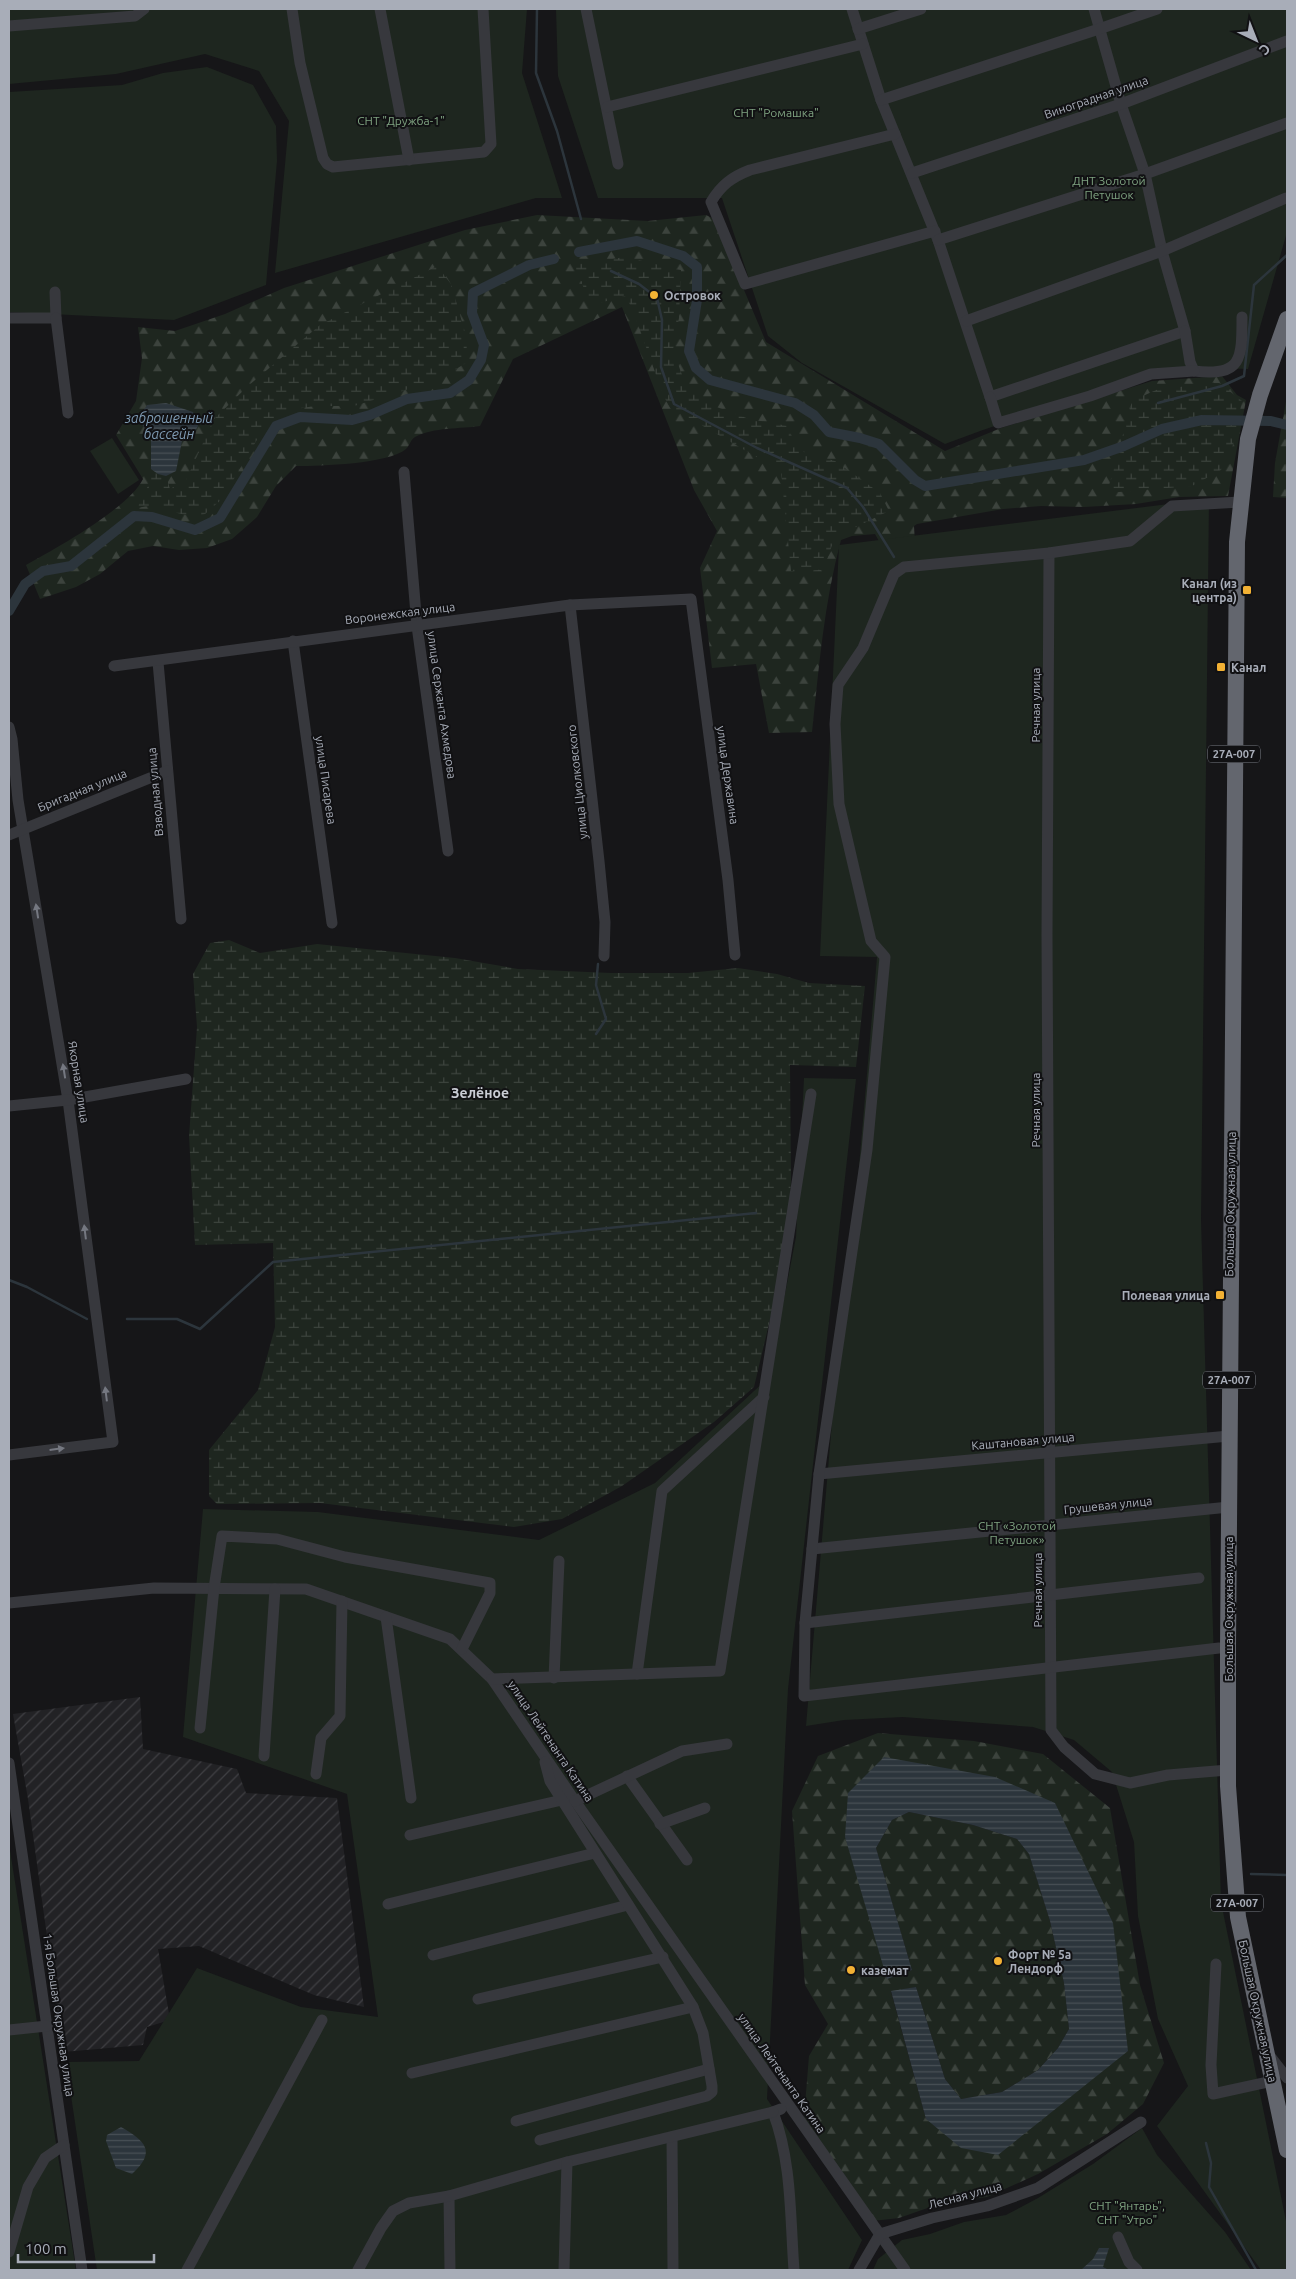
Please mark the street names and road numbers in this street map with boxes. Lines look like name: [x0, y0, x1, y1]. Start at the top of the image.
street label: Виноградная улица: [1042, 73, 1150, 121]
street label: Воронежская улица: [344, 600, 456, 626]
street label: улица Сержанта Ахмедова: [425, 630, 459, 780]
street label: Речная улица: [1029, 667, 1042, 743]
street label: улица Циолковского: [565, 724, 589, 840]
street label: улица Державина: [715, 725, 741, 825]
street label: улица Писарева: [313, 735, 339, 825]
road number: 27А-007: [1208, 746, 1260, 762]
street label: Взводная улица: [145, 747, 165, 837]
street label: Бригадная улица: [36, 766, 128, 814]
street label: Якорная улица: [66, 1040, 92, 1124]
street label: Речная улица: [1029, 1072, 1042, 1148]
street label: Большая Окружная улица: [1222, 1131, 1238, 1277]
road number: 27А-007: [1203, 1372, 1255, 1388]
street label: Каштановая улица: [971, 1430, 1075, 1452]
street label: Грушевая улица: [1063, 1494, 1153, 1516]
street label: Большая Окружная улица: [1222, 1536, 1235, 1682]
street label: Речная улица: [1031, 1552, 1044, 1628]
street label: улица Лейтенанта Катина: [506, 1678, 596, 1804]
road number: 27А-007: [1211, 1895, 1263, 1912]
street label: 1-я Большая Окружная улица: [41, 1933, 77, 2097]
street label: Большая Окружная улица: [1237, 1939, 1279, 2083]
street label: улица Лейтенанта Катина: [736, 2011, 828, 2135]
street label: Лесная улица: [927, 2179, 1003, 2211]

